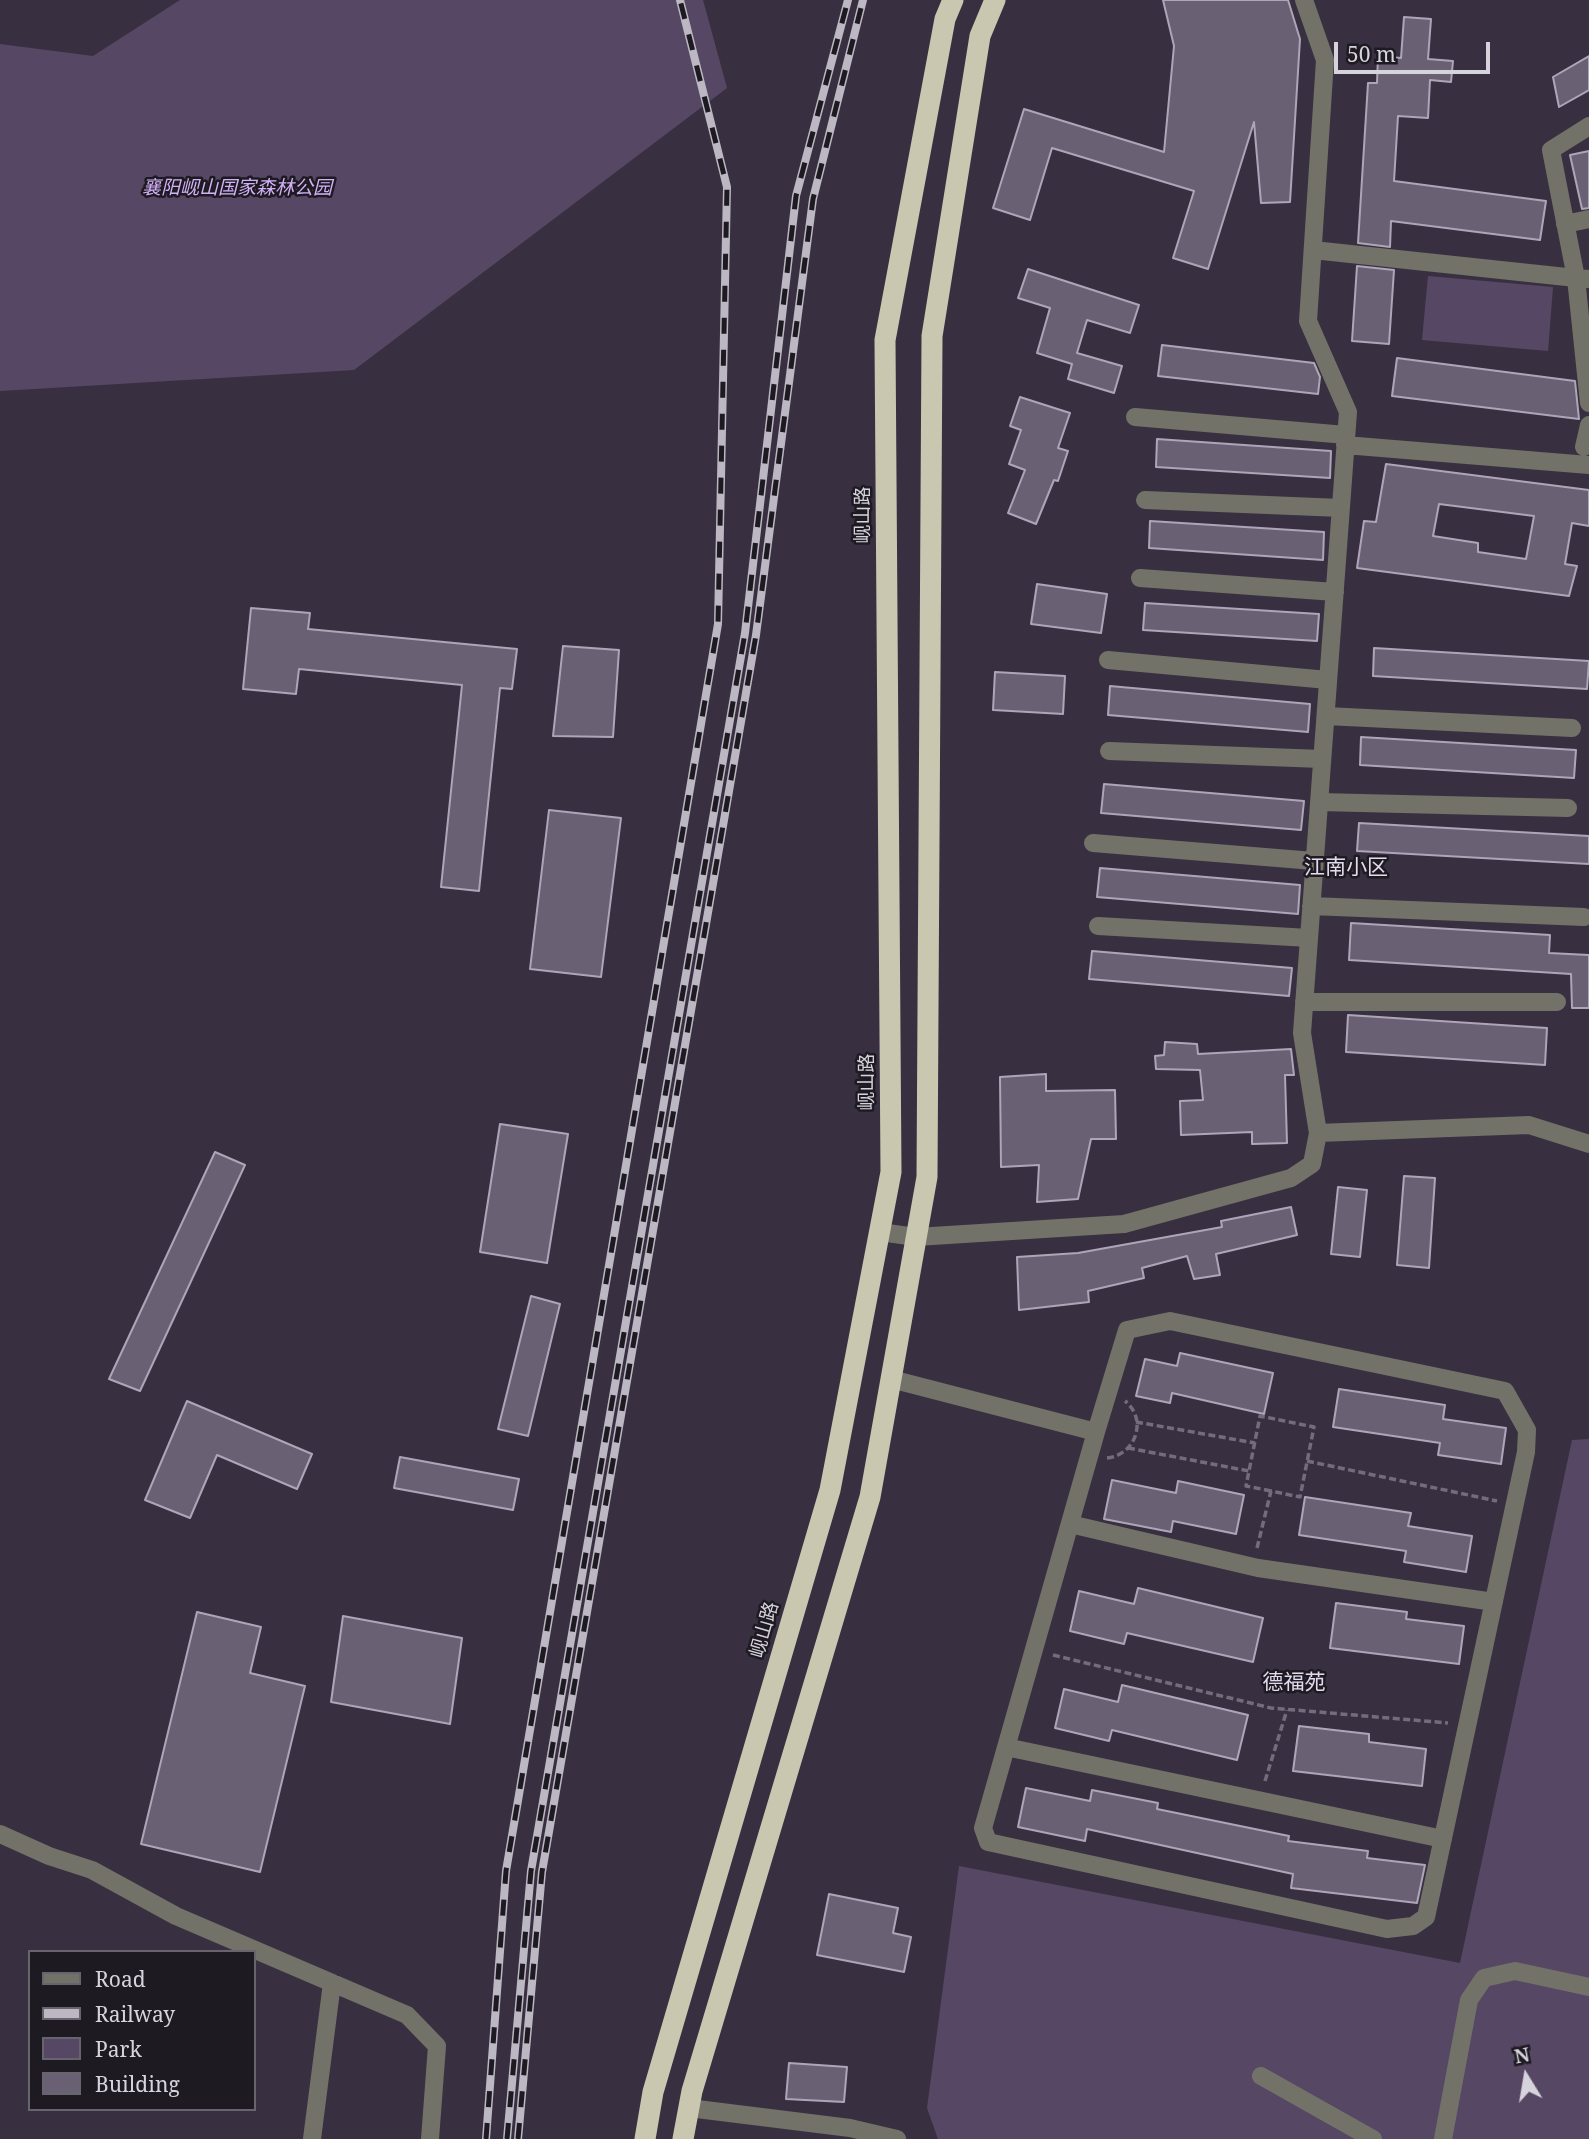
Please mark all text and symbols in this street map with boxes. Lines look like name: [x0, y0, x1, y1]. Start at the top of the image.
scale bar: [1337, 28, 1493, 72]
text: 50 m: [1347, 40, 1396, 68]
park label: 襄阳岘山国家森林公园: [142, 178, 332, 200]
street label: 岘山路: [853, 487, 875, 543]
district label: 江南小区: [1304, 855, 1388, 881]
street label: 岘山路: [857, 1054, 879, 1110]
street label: 岘山路: [746, 1599, 784, 1661]
district label: 德福苑: [1263, 1670, 1325, 1696]
legend: [28, 1950, 256, 2111]
text: Road: [95, 1965, 146, 1993]
text: Railway: [95, 2000, 175, 2028]
text: Park: [95, 2035, 142, 2063]
north arrow: [1491, 2041, 1561, 2111]
text: N: [1512, 2041, 1532, 2070]
text: Building: [95, 2070, 180, 2098]

